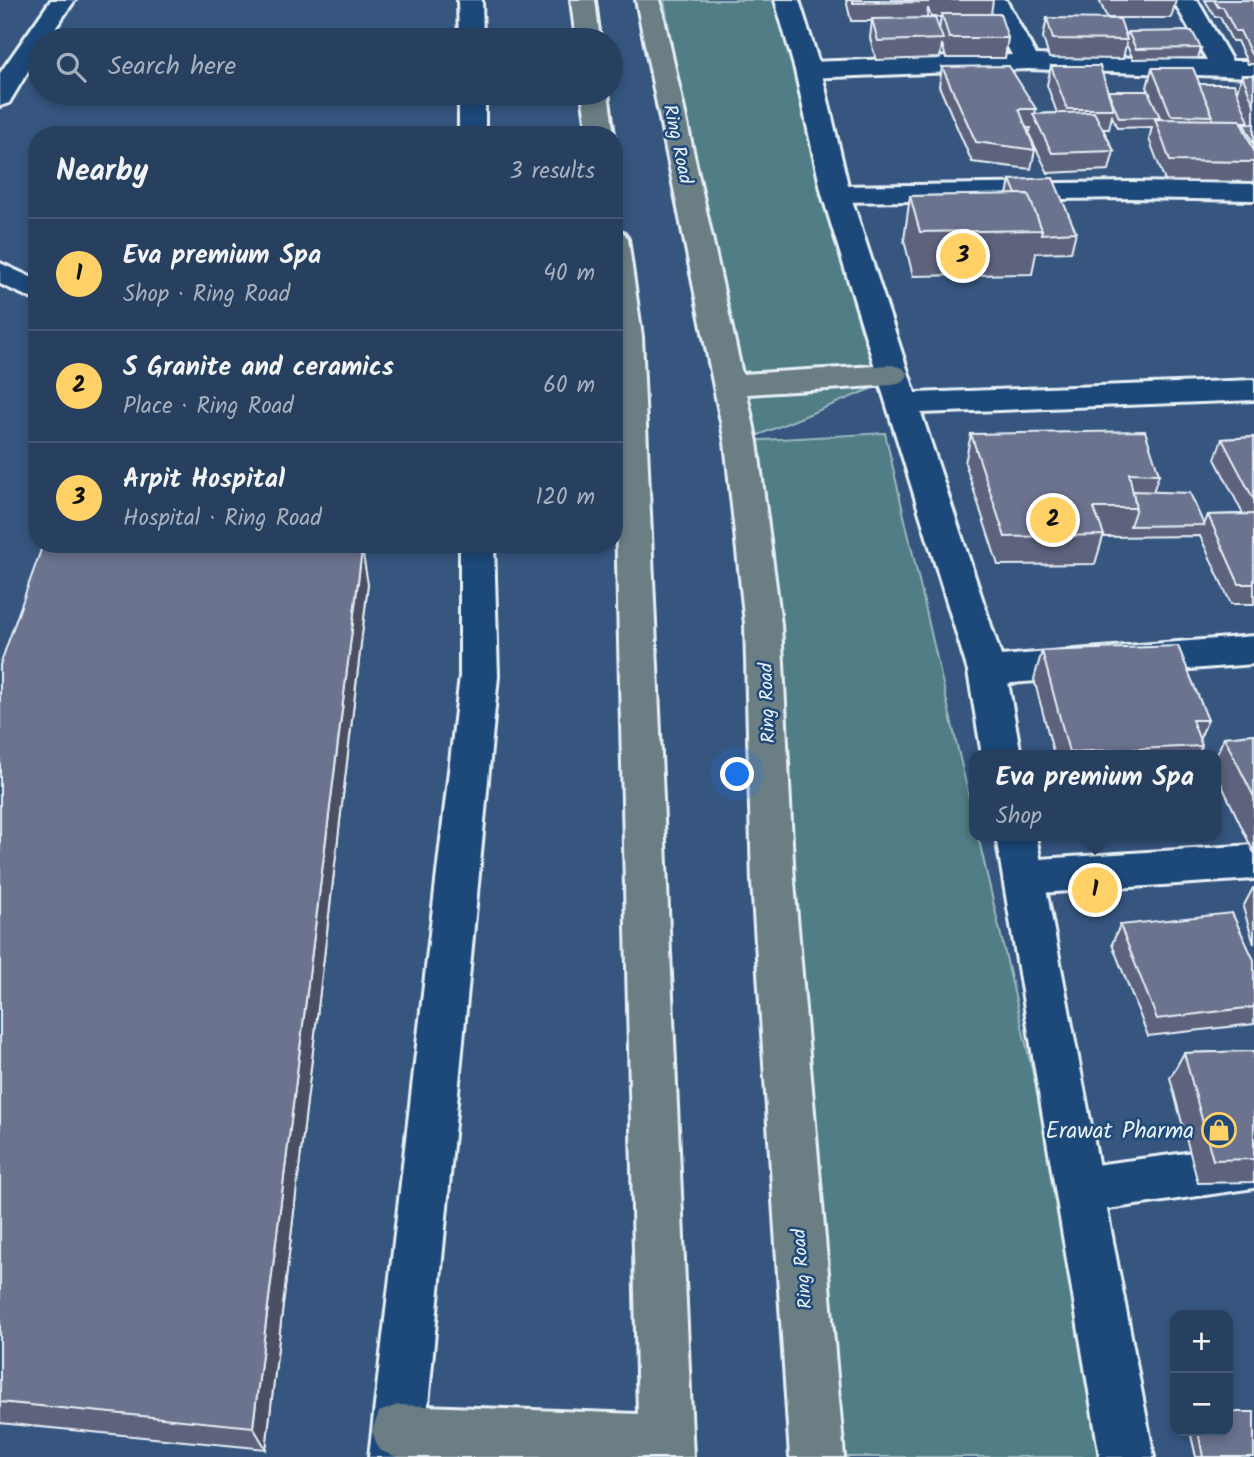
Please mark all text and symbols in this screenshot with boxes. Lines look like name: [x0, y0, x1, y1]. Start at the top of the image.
search box: [28, 28, 623, 105]
text: Search here: [108, 46, 236, 88]
icon: search: [52, 48, 90, 86]
street label: Ring Road: [654, 102, 700, 187]
text: Nearby: [56, 148, 148, 196]
text: 3 results: [509, 154, 595, 190]
pin: 3: [940, 230, 986, 282]
text: Eva premium Spa: [123, 235, 321, 277]
text: 1: [76, 256, 82, 292]
text: 40 m: [543, 256, 595, 292]
text: Shop · Ring Road: [123, 277, 290, 313]
text: S Granite and ceramics: [123, 347, 394, 389]
text: 2: [72, 368, 86, 404]
text: 60 m: [543, 368, 595, 404]
text: Place · Ring Road: [123, 389, 294, 425]
text: Arpit Hospital: [123, 459, 285, 501]
text: 3: [73, 480, 85, 516]
text: 120 m: [535, 480, 595, 516]
pin: 2: [1030, 494, 1076, 546]
text: Hospital · Ring Road: [123, 501, 322, 537]
street label: Ring Road: [752, 662, 784, 744]
popup: [969, 750, 1221, 841]
your location: [720, 757, 754, 791]
text: Eva premium Spa: [996, 757, 1194, 799]
text: Shop: [996, 799, 1042, 835]
pin: 1: [1072, 864, 1118, 916]
shop icon: Erawat Pharma: [1200, 1111, 1238, 1149]
place label: Erawat Pharma: [1045, 1114, 1194, 1150]
street label: Ring Road: [784, 1227, 821, 1310]
map controls: [1170, 1310, 1233, 1436]
button: +: [1170, 1310, 1233, 1373]
button: −: [1170, 1373, 1233, 1436]

